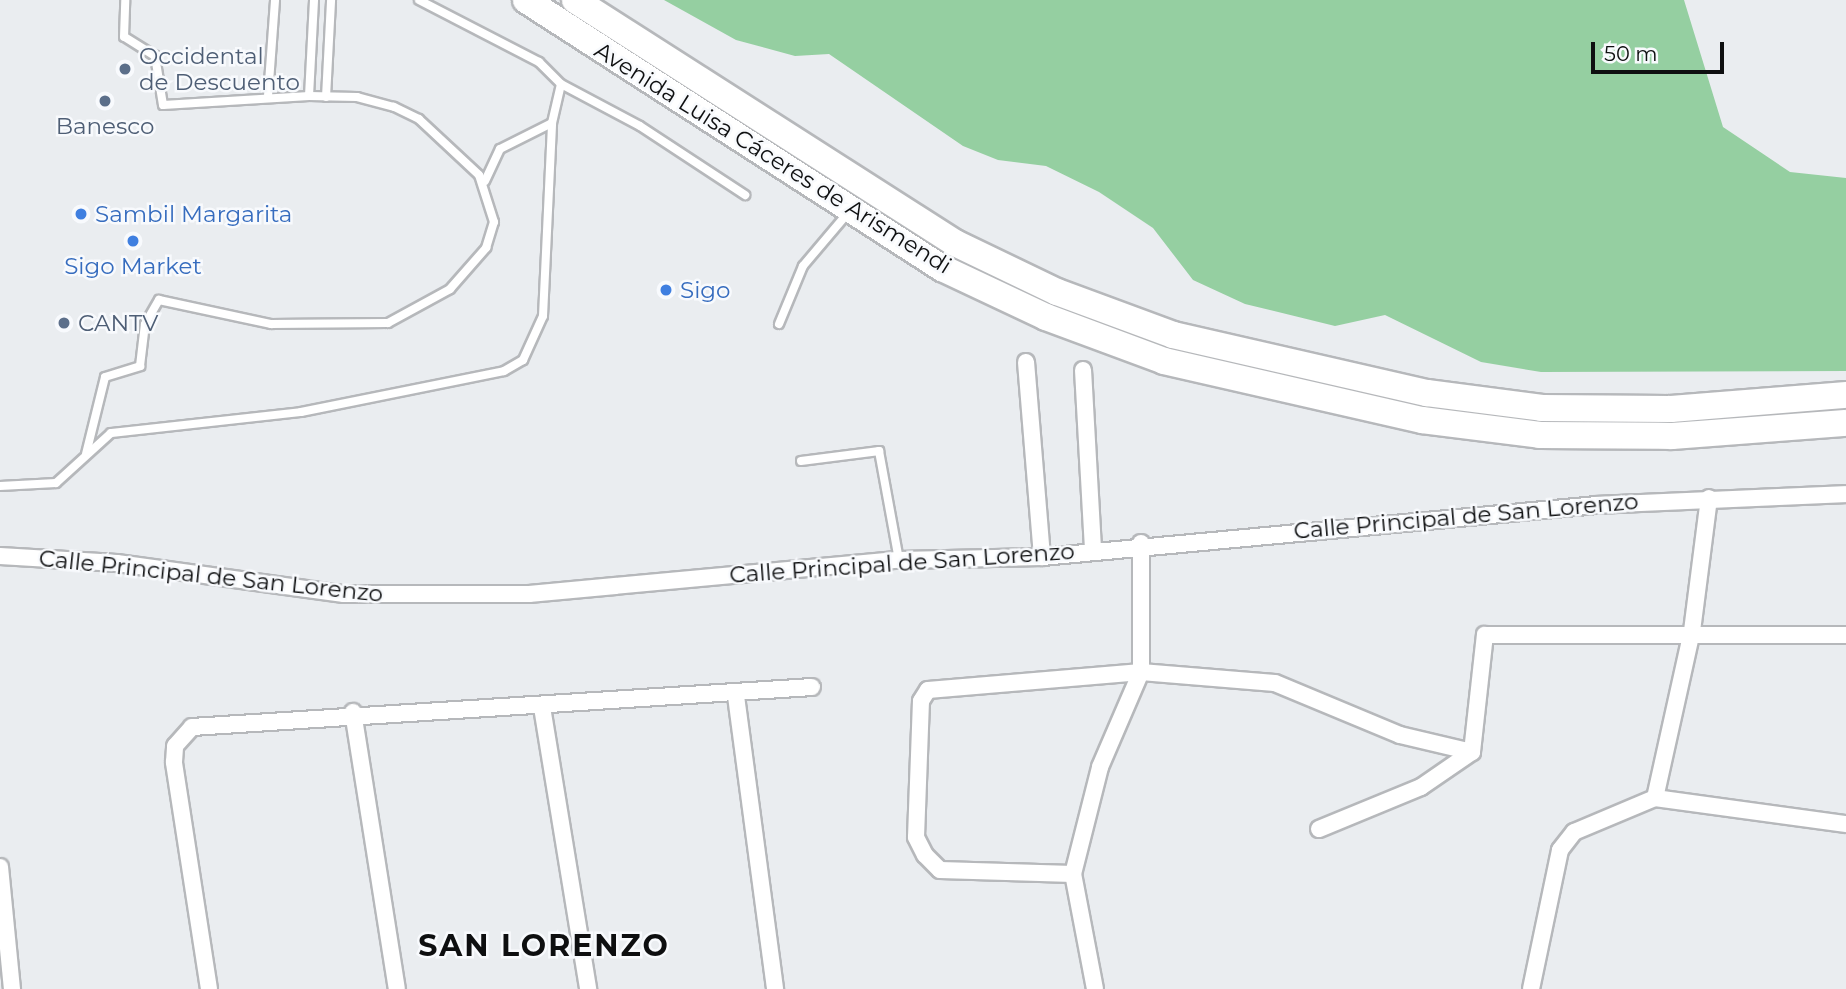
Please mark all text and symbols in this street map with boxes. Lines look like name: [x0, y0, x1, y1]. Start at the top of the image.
scale bar: [1594, 28, 1727, 72]
street label: Avenida Luisa Cáceres de Arismendi: [590, 36, 956, 280]
text: 50 m: [1604, 41, 1658, 66]
place label: Occidental de Descuento: [139, 42, 300, 96]
marker: Occidental de Descuento: [117, 61, 133, 77]
marker: Banesco: [97, 93, 113, 109]
place label: Banesco: [56, 112, 154, 140]
place label: Sambil Margarita: [95, 200, 292, 228]
marker: Sambil Margarita: [73, 206, 89, 222]
marker: Sigo Market: [125, 233, 141, 249]
place label: Sigo Market: [64, 252, 202, 280]
place label: Sigo: [680, 276, 731, 304]
marker: Sigo: [658, 282, 674, 298]
place label: CANTV: [78, 309, 158, 337]
marker: CANTV: [56, 315, 72, 331]
street label: Calle Principal de San Lorenzo: [1292, 487, 1640, 545]
street label: Calle Principal de San Lorenzo: [728, 537, 1076, 589]
street label: Calle Principal de San Lorenzo: [38, 544, 384, 608]
district label: SAN LORENZO: [420, 928, 668, 964]

